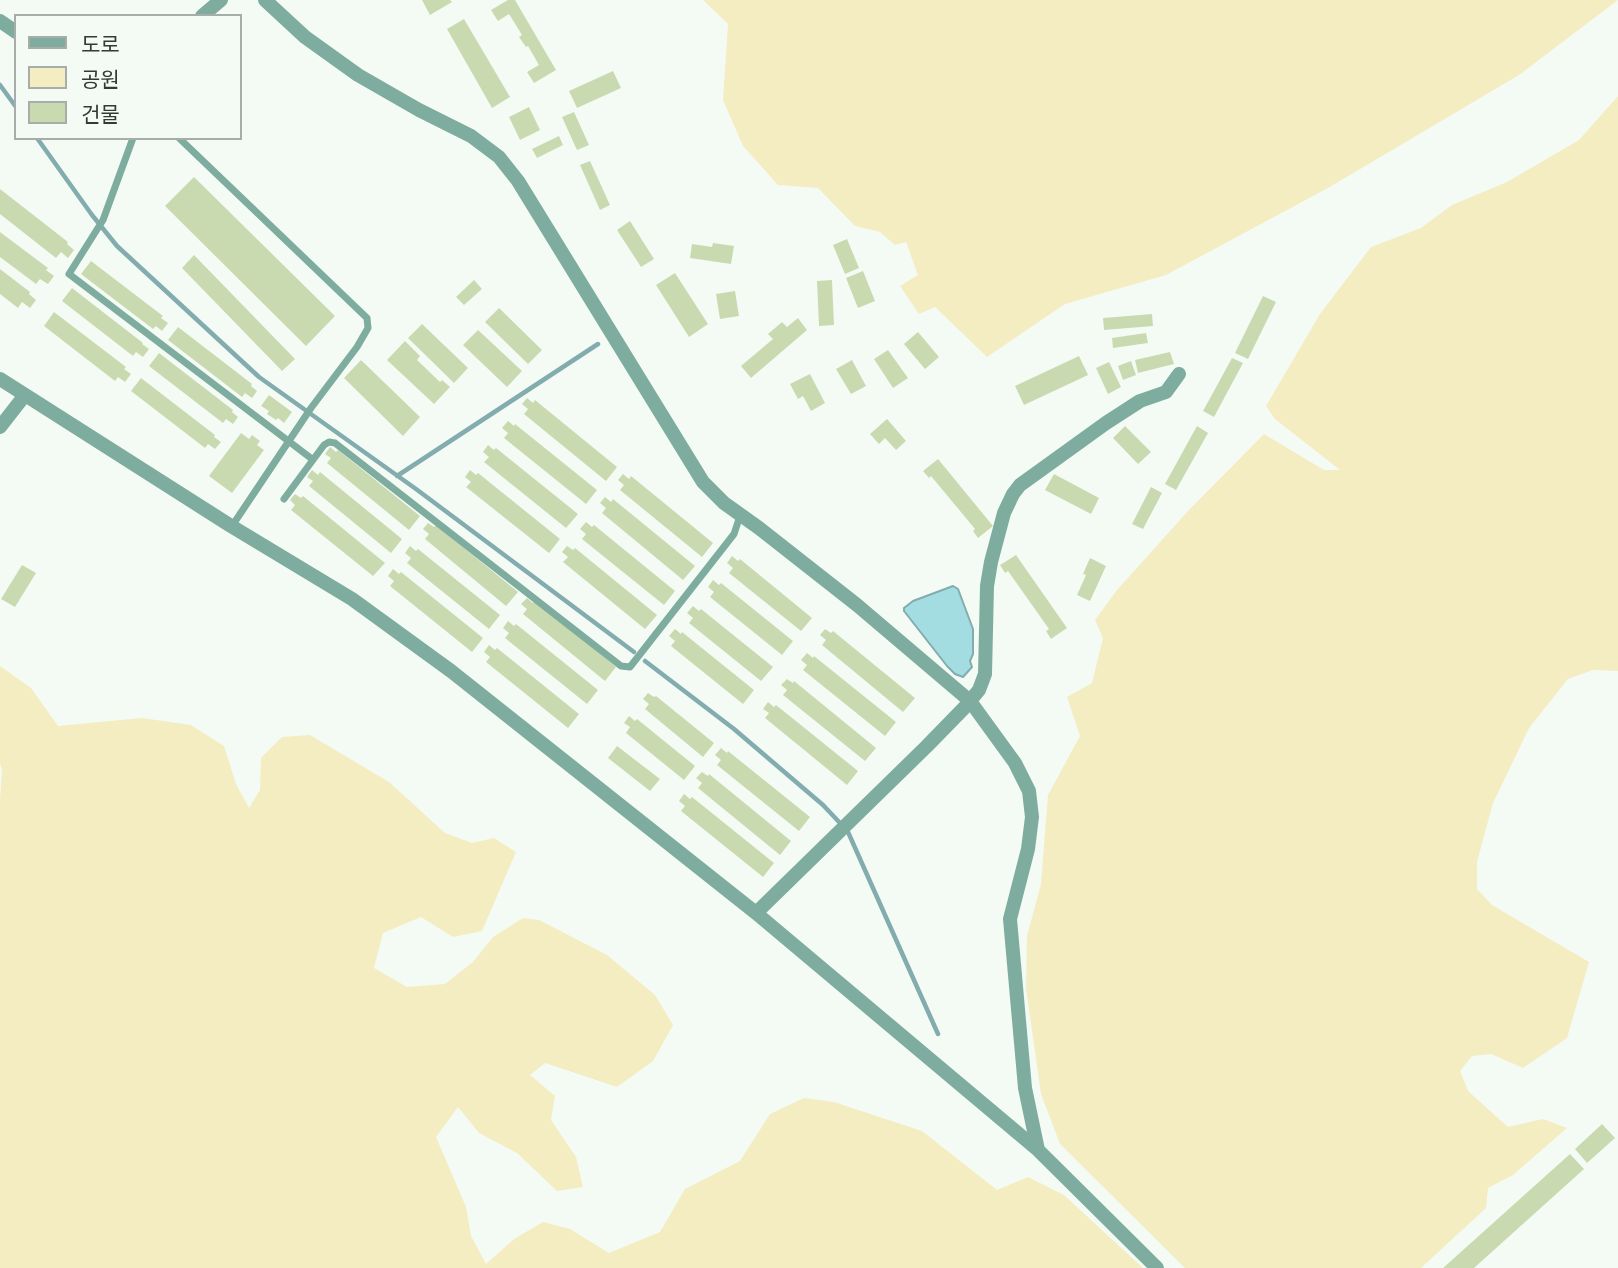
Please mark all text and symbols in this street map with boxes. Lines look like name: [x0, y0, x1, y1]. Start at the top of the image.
legend: [14, 14, 242, 140]
text: 도로: [81, 33, 120, 56]
text: 공원: [81, 68, 120, 91]
text: 건물: [81, 103, 120, 126]

